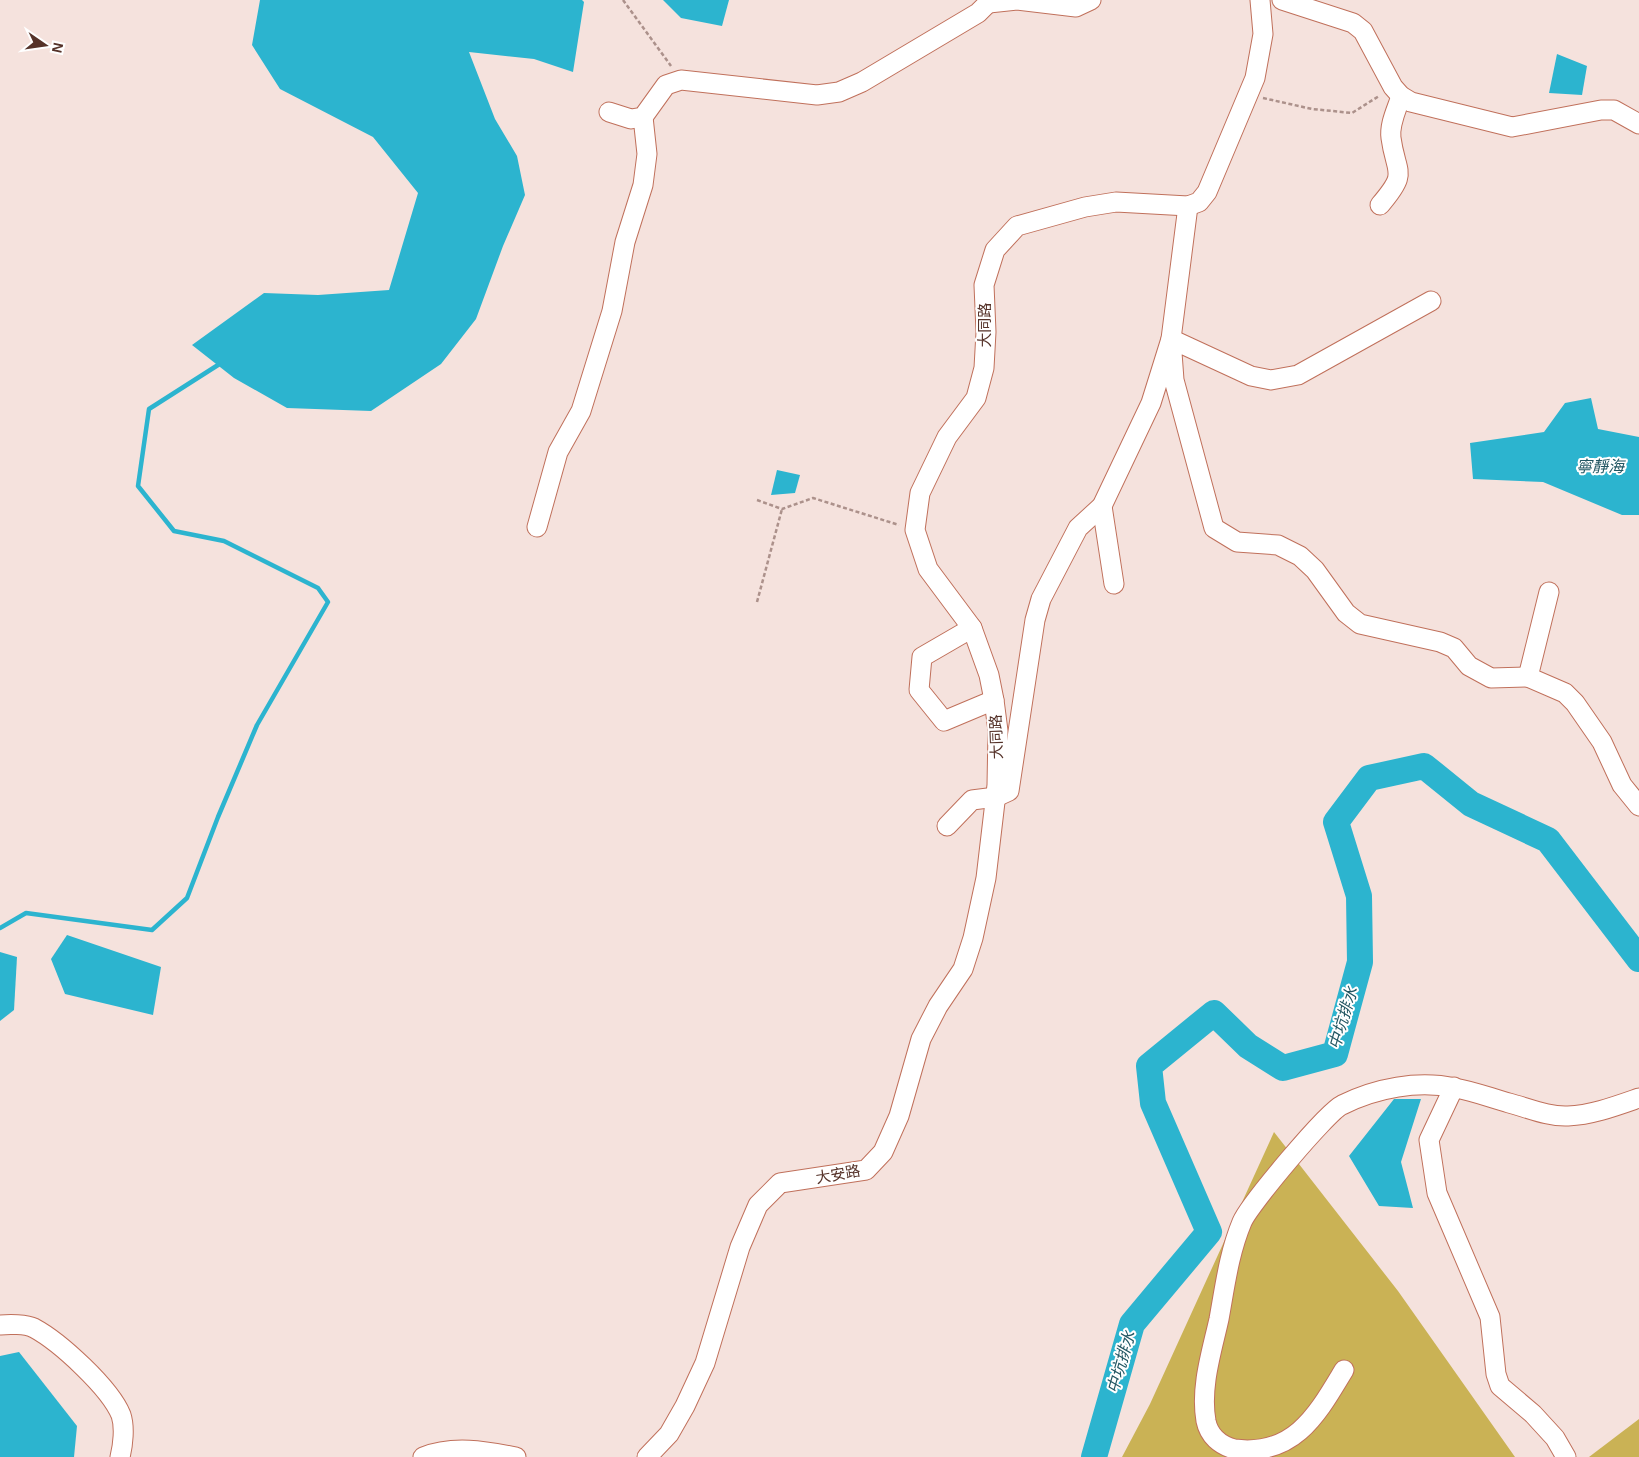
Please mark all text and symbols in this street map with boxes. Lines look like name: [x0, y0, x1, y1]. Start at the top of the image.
north arrow: [20, 20, 70, 70]
text: N: [49, 41, 67, 55]
street label: 大同路: [976, 302, 993, 348]
water label: 寧靜海: [1576, 458, 1626, 475]
street label: 大同路: [987, 714, 1005, 760]
water label: 中坑排水: [1326, 984, 1361, 1051]
street label: 大安路: [814, 1162, 862, 1186]
water label: 中坑排水: [1104, 1328, 1138, 1395]

